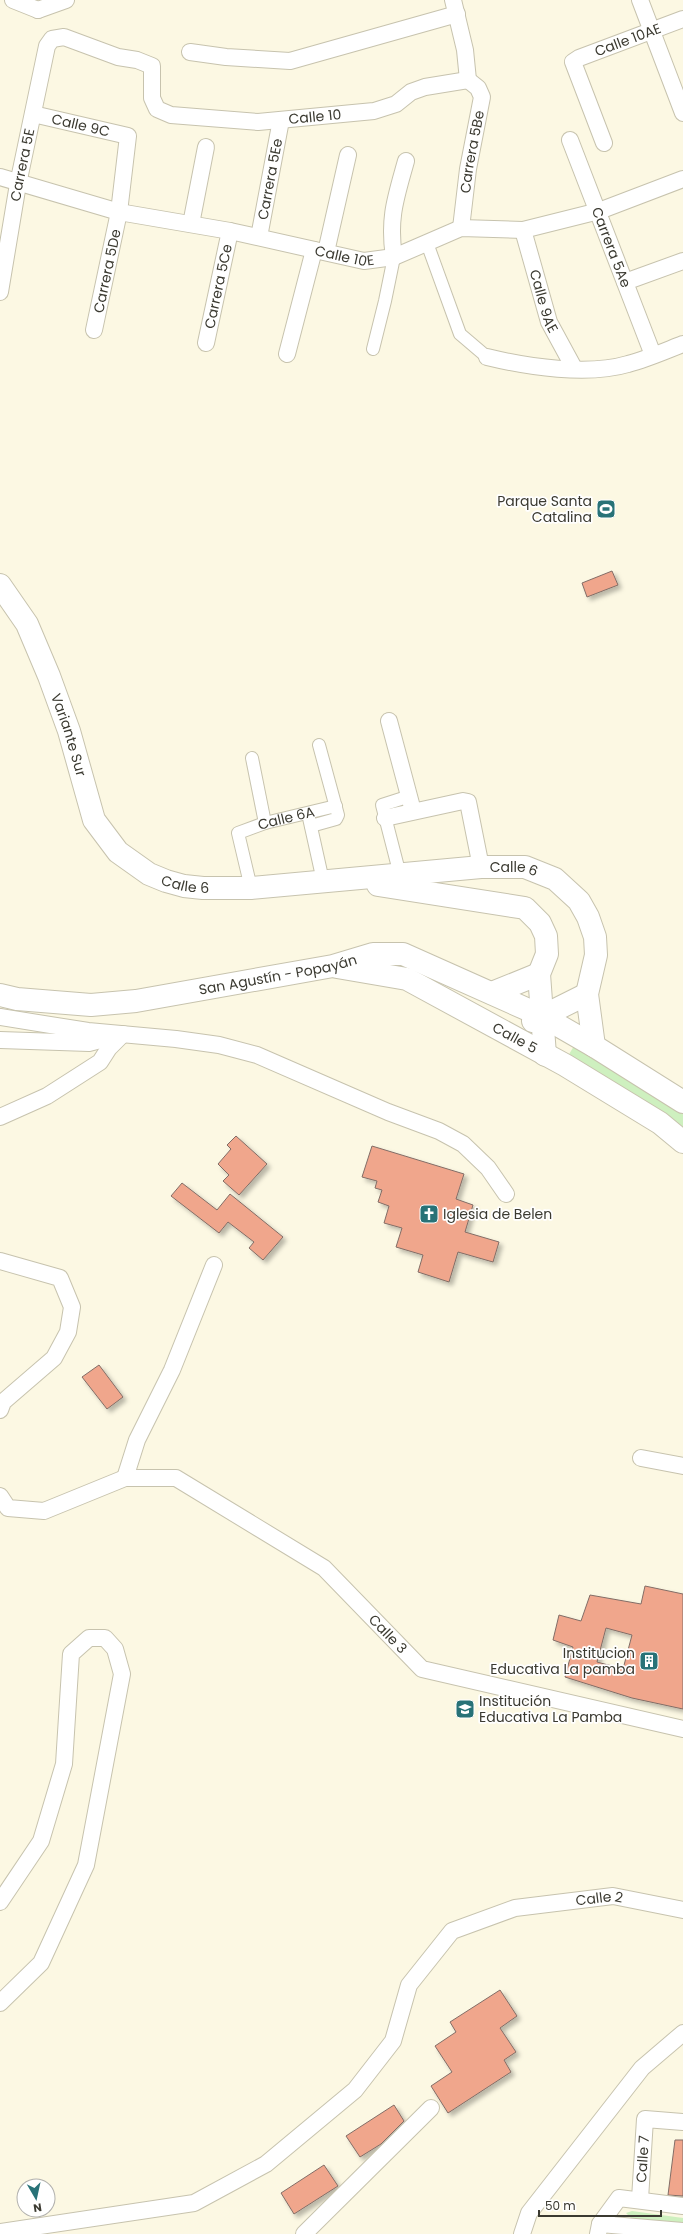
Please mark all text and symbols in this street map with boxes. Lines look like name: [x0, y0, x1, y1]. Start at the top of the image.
street label: Calle 10AE: [592, 18, 664, 61]
street label: Calle 10: [288, 104, 342, 129]
street label: Carrera 5Be: [455, 108, 489, 194]
street label: Calle 9C: [50, 109, 112, 141]
street label: Carrera 5E: [5, 127, 39, 203]
street label: Carrera 5Ee: [252, 136, 287, 221]
street label: Carrera 5Ae: [587, 204, 636, 291]
street label: Carrera 5De: [88, 227, 126, 315]
street label: Calle 10E: [313, 240, 375, 271]
street label: Carrera 5Ce: [199, 242, 237, 331]
street label: Calle 9AE: [525, 267, 563, 336]
place label: Parque Santa Catalina: [497, 491, 592, 527]
sports icon: Parque Santa Catalina: [595, 498, 617, 520]
street label: Variante Sur: [46, 691, 91, 779]
street label: Calle 6A: [255, 801, 317, 835]
street label: Calle 6: [490, 857, 541, 881]
street label: Calle 6: [159, 870, 209, 898]
street label: San Agustín - Popayán: [197, 949, 359, 1000]
street label: Calle 5: [489, 1017, 541, 1058]
church icon: Iglesia de Belen: [418, 1203, 440, 1225]
place label: Iglesia de Belen: [443, 1204, 552, 1224]
street label: Calle 3: [364, 1610, 412, 1658]
place label: Institucion Educativa La pamba: [490, 1643, 635, 1679]
building icon: Institucion Educativa La pamba: [638, 1650, 660, 1672]
place label: Institución Educativa La Pamba: [479, 1691, 622, 1727]
school or university icon: Institución Educativa La Pamba: [454, 1698, 476, 1720]
street label: Calle 2: [574, 1886, 625, 1911]
street label: Calle 7: [631, 2135, 654, 2183]
north arrow: [16, 2178, 56, 2218]
scale bar: [539, 2192, 661, 2218]
text: 50 m: [545, 2197, 576, 2214]
text: N: [32, 2199, 43, 2216]

